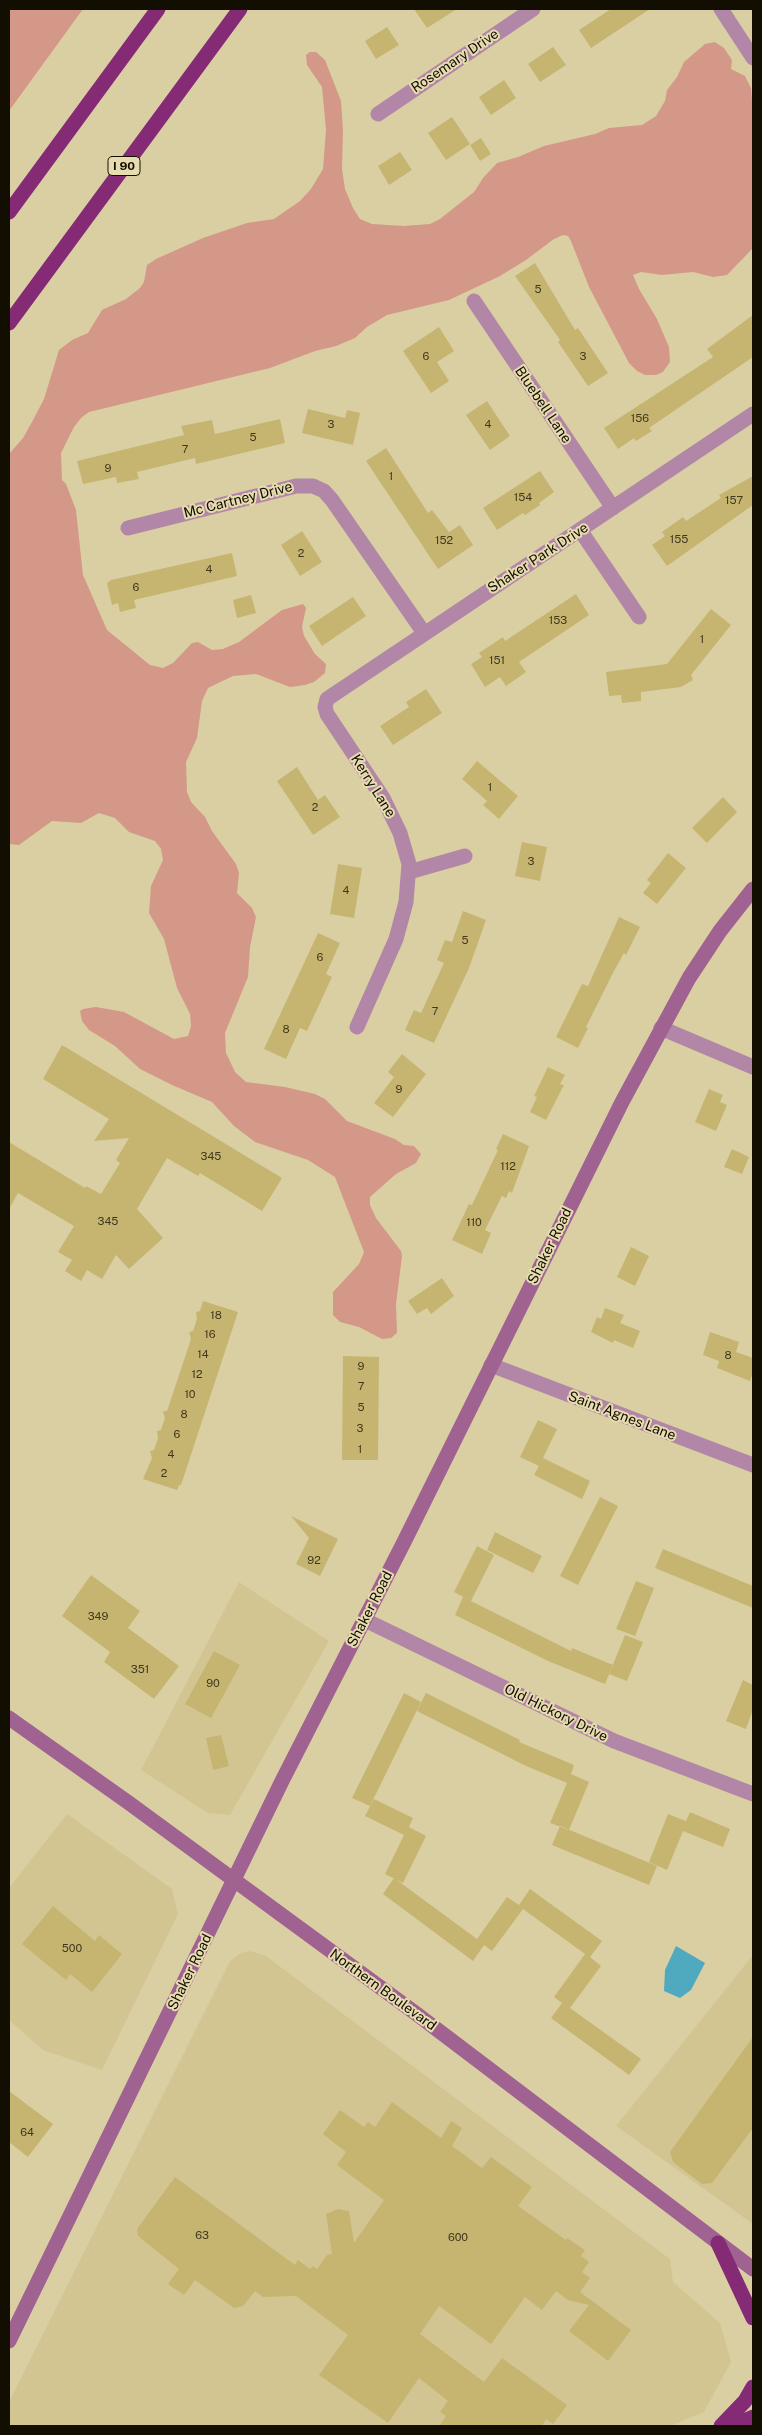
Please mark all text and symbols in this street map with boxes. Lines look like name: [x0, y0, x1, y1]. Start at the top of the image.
street label: Rosemary Drive: [408, 26, 502, 96]
road number: I 90: [108, 157, 140, 176]
house number: 5: [534, 283, 542, 297]
house number: 6: [423, 350, 429, 364]
house number: 3: [580, 350, 586, 364]
street label: Bluebell Lane: [511, 363, 575, 447]
house number: 156: [631, 412, 649, 426]
house number: 3: [328, 418, 334, 432]
house number: 4: [485, 418, 491, 432]
house number: 5: [249, 431, 257, 445]
house number: 7: [182, 443, 188, 457]
house number: 9: [105, 462, 111, 476]
house number: 1: [389, 470, 393, 484]
street label: Mc Cartney Drive: [182, 478, 294, 522]
house number: 154: [514, 491, 532, 505]
house number: 157: [725, 494, 743, 508]
street label: Shaker Park Drive: [485, 519, 591, 597]
house number: 155: [670, 533, 688, 547]
house number: 152: [435, 534, 453, 548]
house number: 2: [298, 547, 304, 561]
house number: 4: [206, 563, 212, 577]
house number: 6: [133, 581, 139, 595]
house number: 153: [549, 614, 567, 628]
house number: 1: [700, 633, 704, 647]
house number: 151: [489, 654, 505, 668]
street label: Kerry Lane: [347, 752, 399, 820]
house number: 1: [488, 781, 492, 795]
house number: 2: [312, 801, 318, 815]
house number: 3: [528, 855, 534, 869]
house number: 4: [343, 884, 349, 898]
house number: 5: [461, 934, 469, 948]
house number: 6: [317, 951, 323, 965]
house number: 7: [432, 1005, 438, 1019]
house number: 8: [282, 1023, 290, 1037]
house number: 9: [396, 1083, 402, 1097]
house number: 345: [201, 1150, 221, 1164]
house number: 112: [500, 1160, 516, 1174]
street label: Shaker Road: [524, 1205, 576, 1287]
house number: 345: [98, 1215, 118, 1229]
house number: 110: [466, 1216, 482, 1230]
house number: 18: [210, 1309, 222, 1323]
house number: 16: [204, 1328, 216, 1342]
house number: 14: [197, 1348, 209, 1362]
house number: 8: [724, 1349, 732, 1363]
house number: 9: [358, 1360, 364, 1374]
house number: 12: [191, 1368, 203, 1382]
house number: 7: [358, 1380, 364, 1394]
house number: 10: [184, 1388, 196, 1402]
street label: Saint Agnes Lane: [566, 1388, 678, 1444]
house number: 5: [357, 1401, 365, 1415]
house number: 8: [180, 1408, 188, 1422]
house number: 3: [357, 1422, 363, 1436]
house number: 6: [174, 1428, 180, 1442]
house number: 1: [358, 1443, 362, 1457]
house number: 4: [168, 1448, 174, 1462]
house number: 2: [161, 1467, 167, 1481]
house number: 92: [307, 1554, 321, 1568]
street label: Shaker Road: [344, 1568, 396, 1650]
house number: 349: [88, 1610, 108, 1624]
house number: 351: [131, 1663, 149, 1677]
house number: 90: [206, 1677, 220, 1691]
street label: Old Hickory Drive: [502, 1681, 610, 1745]
street label: Shaker Road: [164, 1931, 216, 2013]
house number: 500: [62, 1942, 82, 1956]
street label: Northern Boulevard: [326, 1946, 440, 2034]
house number: 64: [20, 2126, 34, 2140]
house number: 63: [195, 2229, 209, 2243]
house number: 600: [448, 2231, 468, 2245]

